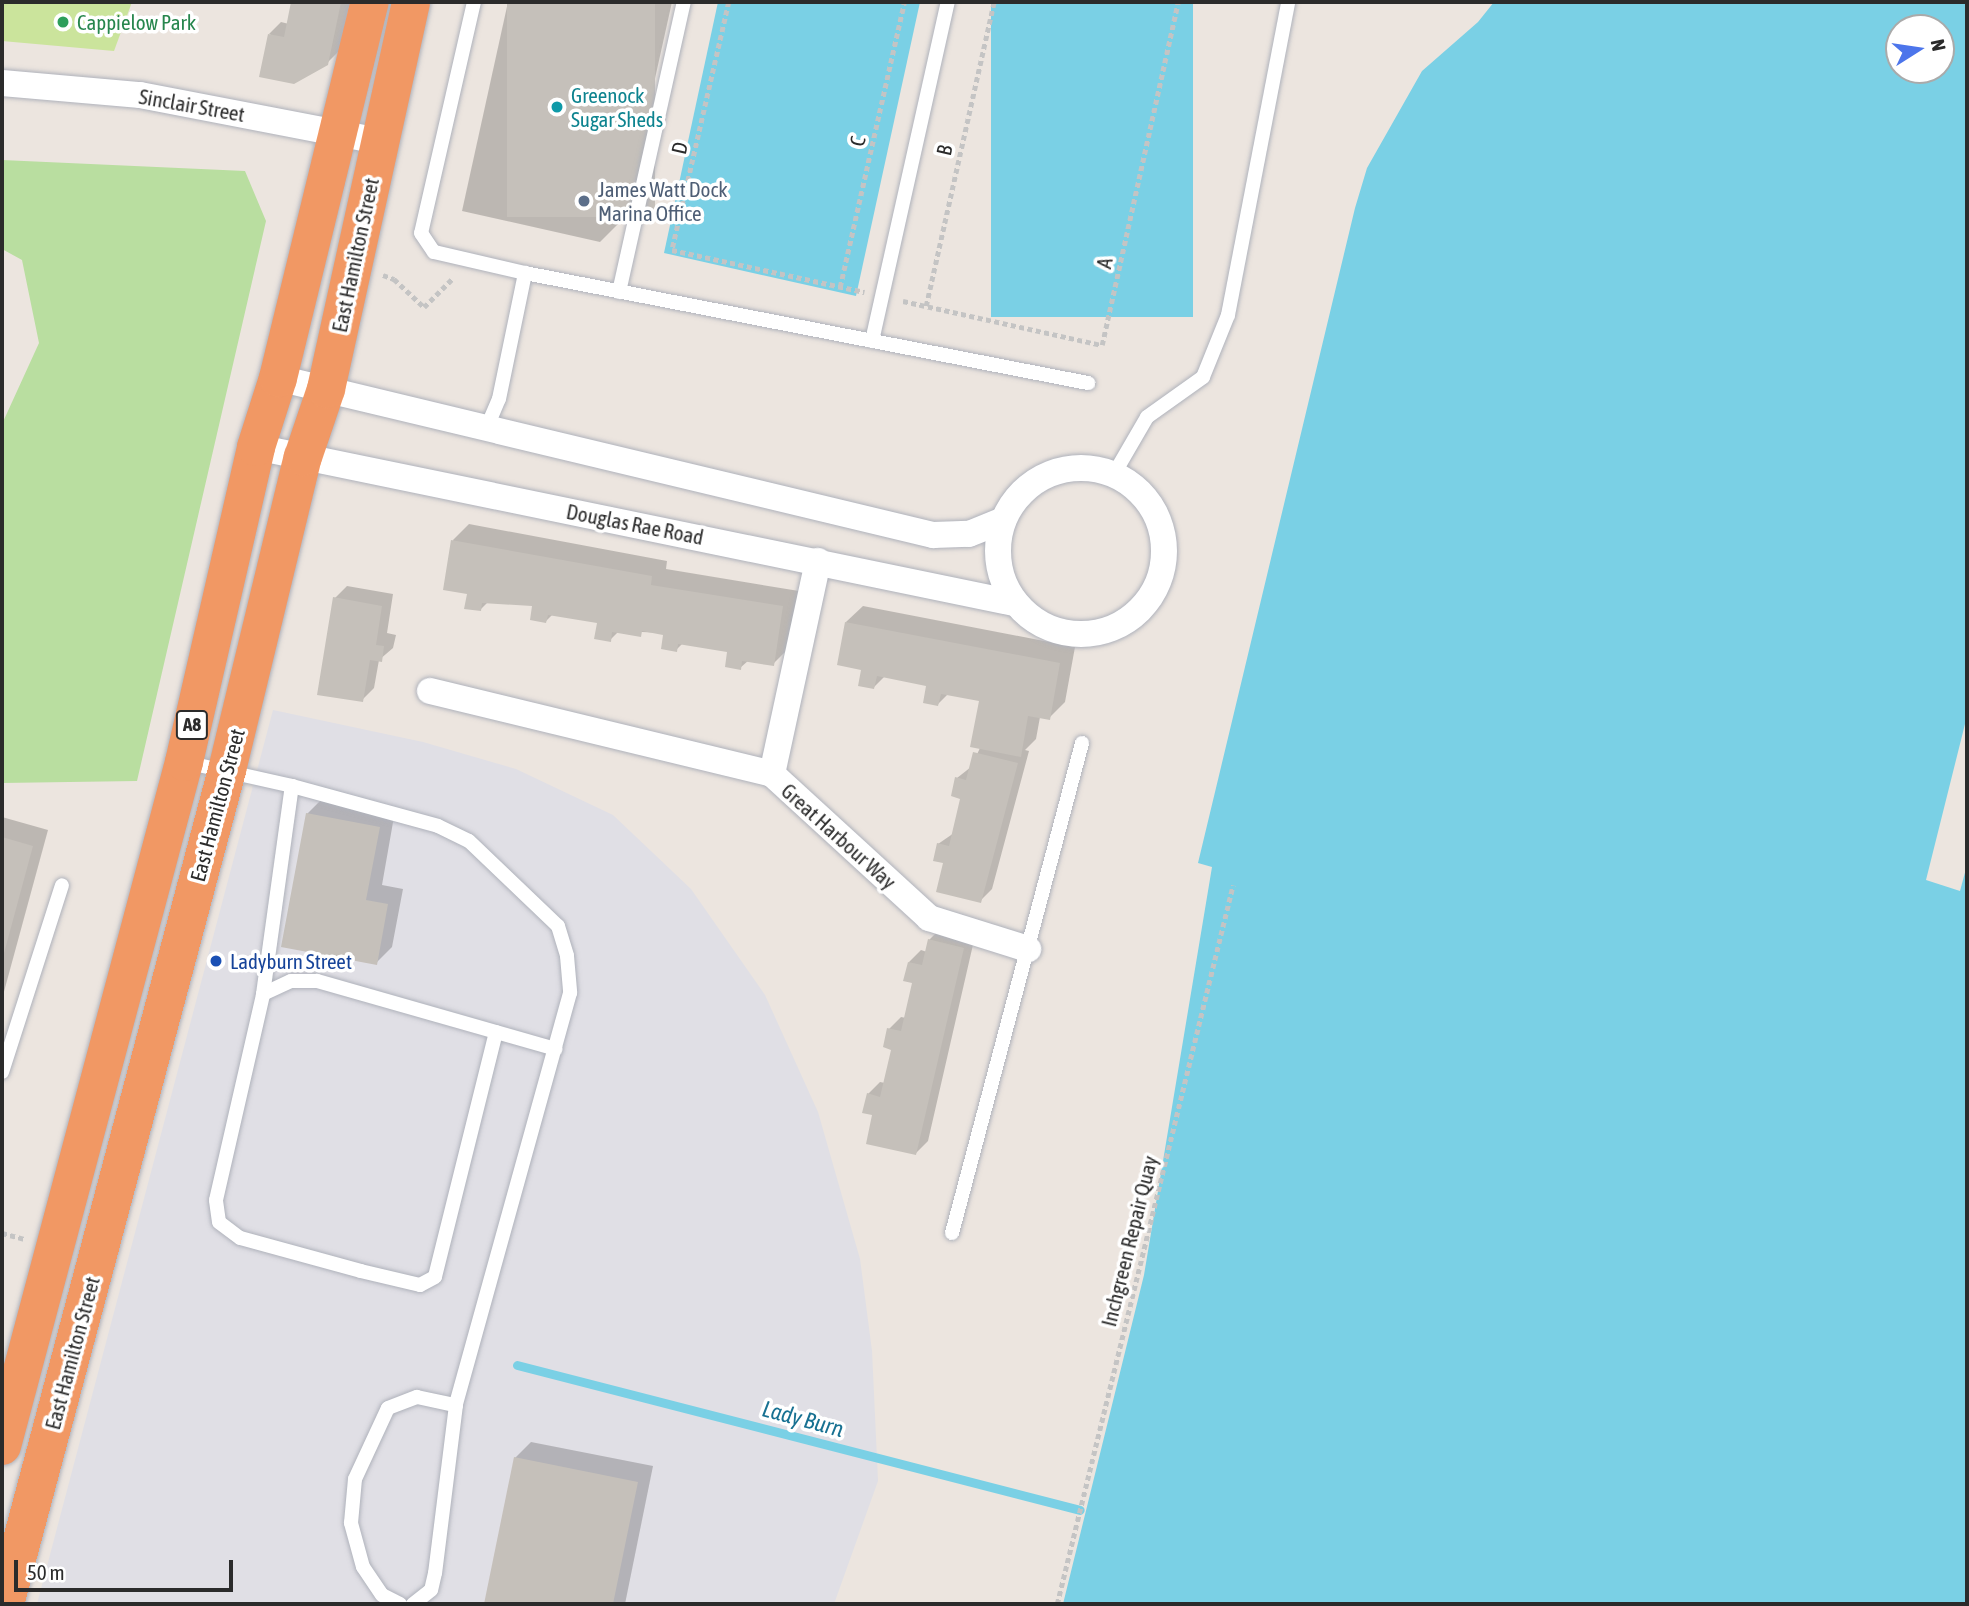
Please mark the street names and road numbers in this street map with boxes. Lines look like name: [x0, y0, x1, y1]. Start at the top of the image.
street label: Sinclair Street: [137, 83, 247, 127]
street label: C: [844, 134, 870, 148]
street label: D: [665, 139, 693, 157]
street label: B: [931, 142, 957, 158]
street label: East Hamilton Street: [326, 175, 384, 335]
street label: A: [1091, 255, 1117, 271]
street label: Douglas Rae Road: [564, 498, 706, 550]
road number: A8: [174, 710, 210, 740]
street label: East Hamilton Street: [184, 726, 250, 884]
street label: Great Harbour Way: [776, 778, 902, 894]
street label: Inchgreen Repair Quay: [1096, 1153, 1162, 1329]
street label: East Hamilton Street: [39, 1274, 105, 1432]

